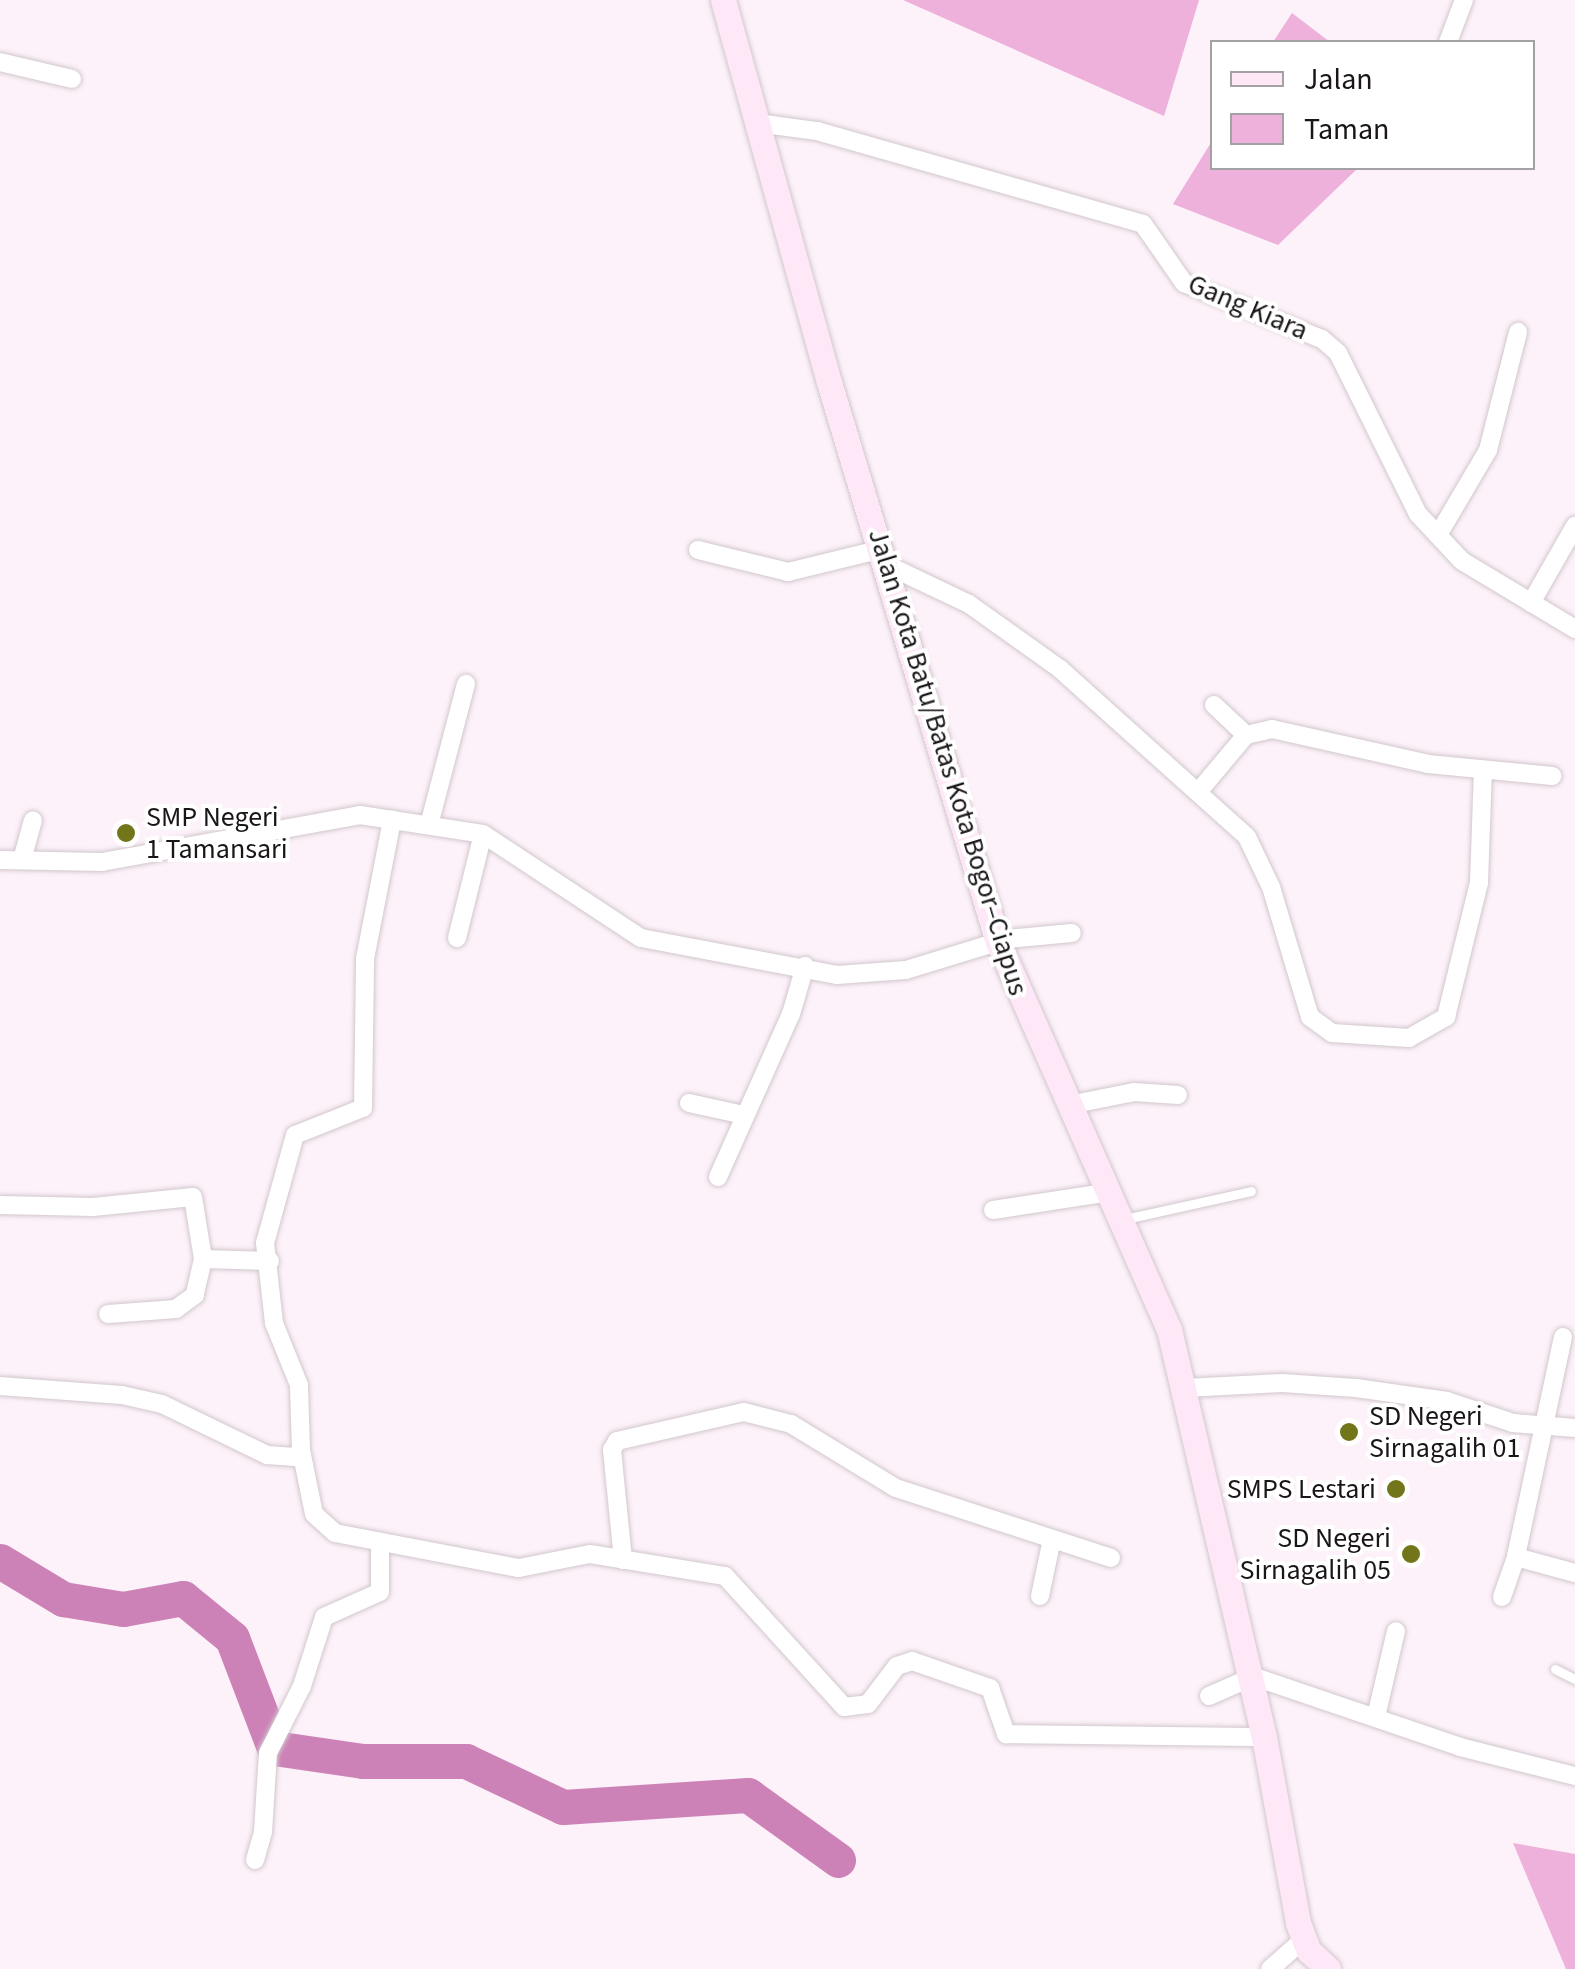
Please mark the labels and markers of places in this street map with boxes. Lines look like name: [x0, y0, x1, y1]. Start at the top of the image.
place label: SMP Negeri 1 Tamansari: [146, 800, 288, 866]
marker: SMP Negeri 1 Tamansari: [115, 822, 137, 844]
place label: SD Negeri Sirnagalih 01: [1369, 1399, 1520, 1465]
marker: SD Negeri Sirnagalih 01: [1338, 1421, 1360, 1443]
place label: SMPS Lestari: [1227, 1472, 1376, 1506]
marker: SMPS Lestari: [1385, 1478, 1407, 1500]
place label: SD Negeri Sirnagalih 05: [1240, 1521, 1391, 1587]
marker: SD Negeri Sirnagalih 05: [1400, 1543, 1422, 1565]

